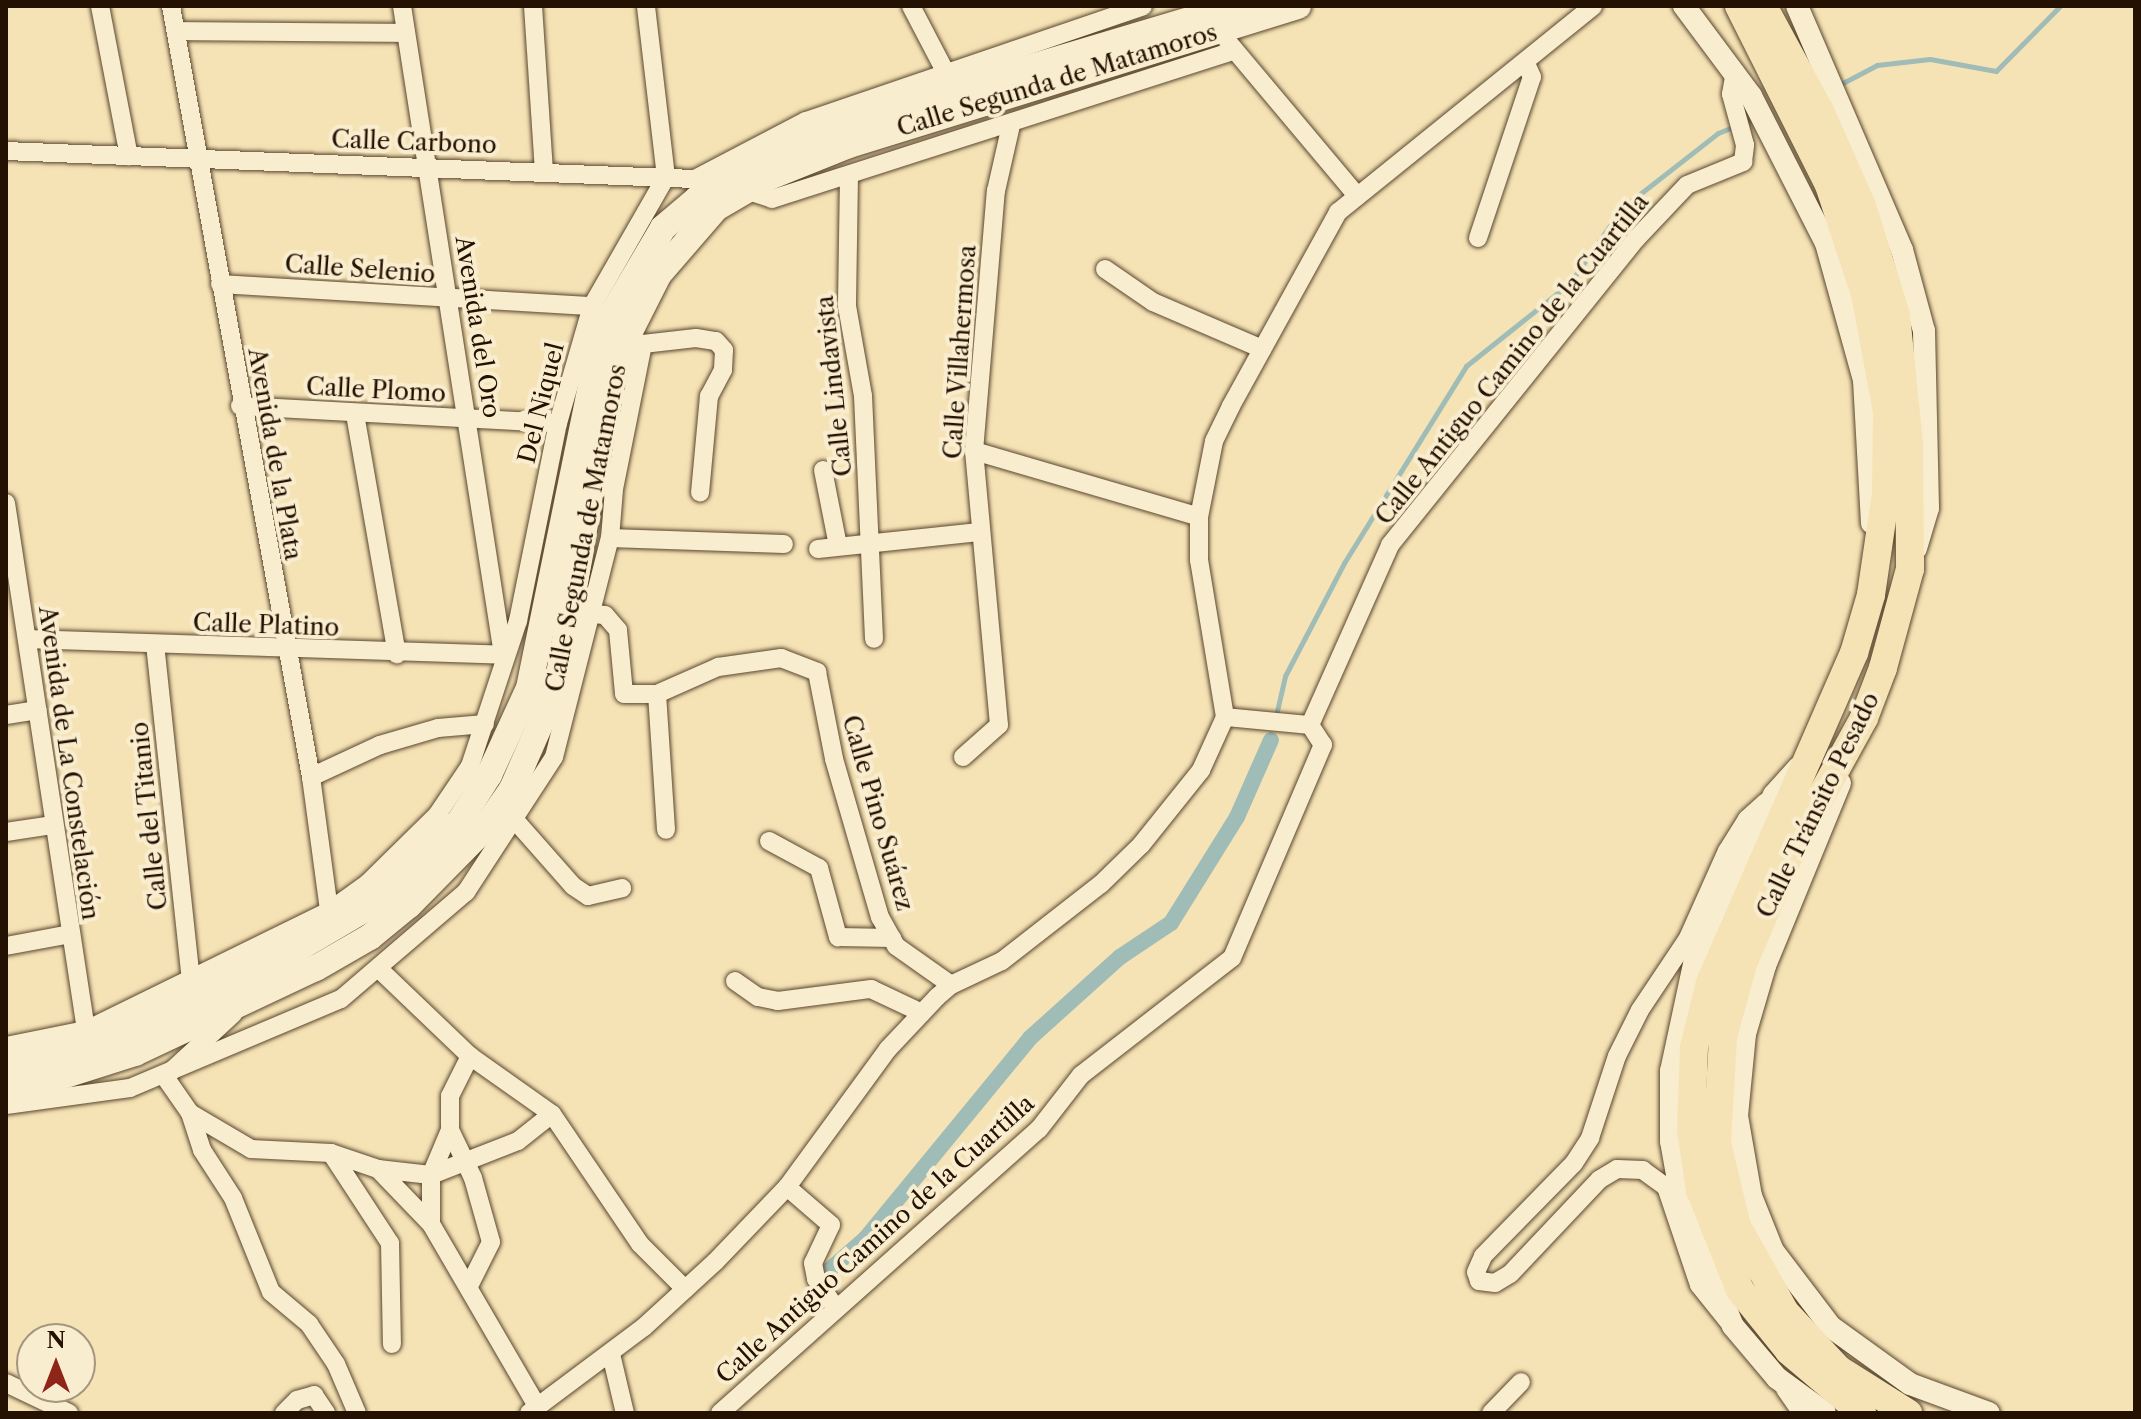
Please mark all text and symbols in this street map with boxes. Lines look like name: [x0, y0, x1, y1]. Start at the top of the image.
street label: Calle Segunda de Matamoros: [893, 17, 1221, 143]
street label: Calle Carbono: [331, 125, 497, 159]
street label: Calle Antiguo Camino de la Cuartilla: [1369, 187, 1655, 531]
street label: Avenida del Oro: [449, 234, 507, 420]
street label: Calle Villahermosa: [938, 243, 982, 461]
street label: Calle Selenio: [284, 249, 436, 289]
street label: Calle Lindavista: [810, 294, 858, 478]
street label: Del Niquel: [512, 340, 570, 466]
street label: Avenida de la Plata: [242, 345, 308, 563]
street label: Calle Segunda de Matamoros: [540, 362, 632, 694]
street label: Calle Plomo: [305, 372, 447, 408]
street label: Avenida de La Constelación: [33, 604, 105, 922]
street label: Calle Platino: [192, 608, 340, 642]
street label: Calle Tránsito Pesado: [1751, 687, 1885, 923]
street label: Calle Pino Suárez: [836, 712, 920, 914]
street label: Calle del Titanio: [125, 720, 173, 912]
street label: Calle Antiguo Camino de la Cuartilla: [710, 1088, 1040, 1390]
north arrow: [16, 1323, 96, 1403]
text: N: [46, 1327, 66, 1354]

